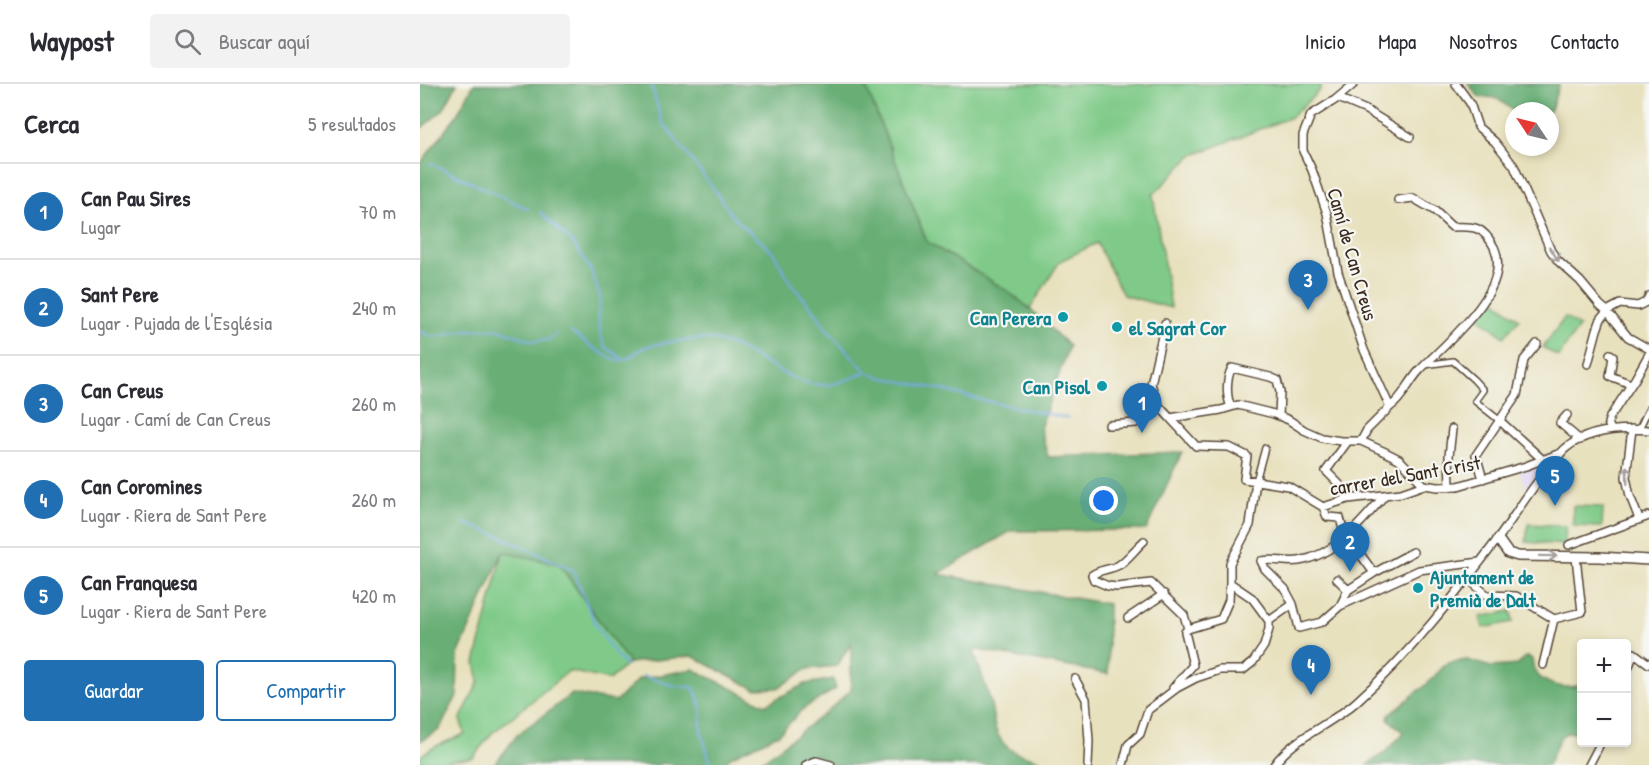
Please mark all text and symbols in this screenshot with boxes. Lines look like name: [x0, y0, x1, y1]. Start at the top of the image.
search box: [150, 14, 570, 68]
text: Waypost: [30, 22, 114, 60]
icon: search: [171, 25, 204, 58]
text: Buscar aquí: [219, 26, 310, 56]
text: Inicio: [1305, 27, 1345, 56]
text: Mapa: [1378, 27, 1416, 56]
text: Nosotros: [1449, 27, 1517, 56]
text: Contacto: [1550, 27, 1619, 56]
north arrow: [1505, 102, 1559, 156]
text: Cerca: [24, 106, 79, 141]
text: 5 resultados: [308, 110, 396, 137]
text: Can Pau Sires: [81, 183, 190, 213]
street label: Camí de Can Creus: [1321, 185, 1385, 324]
text: 1: [40, 198, 47, 225]
text: 70 m: [359, 198, 396, 225]
text: Lugar: [81, 213, 121, 240]
one-way arrow: [1549, 245, 1561, 262]
pin: 3: [1288, 260, 1328, 310]
text: Sant Pere: [81, 279, 159, 309]
text: 2: [39, 294, 48, 321]
text: 240 m: [352, 294, 396, 321]
place label: Can Perera: [970, 304, 1051, 331]
text: Lugar · Pujada de l'Església: [81, 309, 272, 336]
marker: Can Perera: [1056, 310, 1070, 324]
place label: el Sagrat Cor: [1129, 314, 1227, 342]
marker: el Sagrat Cor: [1110, 320, 1124, 334]
place label: Can Pisol: [1022, 373, 1091, 400]
text: Can Creus: [81, 375, 163, 405]
marker: Can Pisol: [1095, 379, 1109, 393]
pin: 1: [1122, 384, 1162, 433]
text: 3: [39, 390, 48, 417]
text: 260 m: [352, 390, 396, 417]
text: Lugar · Camí de Can Creus: [81, 405, 271, 432]
street label: carrer del Sant Crist: [1328, 448, 1483, 502]
pin: 5: [1536, 456, 1574, 506]
one-way arrow: [1622, 465, 1633, 485]
text: Can Coromines: [81, 471, 202, 501]
text: 4: [40, 486, 47, 513]
text: 260 m: [352, 486, 396, 513]
your location: [1089, 486, 1118, 515]
text: Lugar · Riera de Sant Pere: [81, 501, 267, 528]
pin: 2: [1330, 522, 1370, 572]
one-way arrow: [1538, 551, 1558, 562]
place label: Ajuntament de Premià de Dalt: [1430, 563, 1537, 613]
text: Can Franquesa: [81, 567, 197, 597]
marker: Ajuntament de Premià de Dalt: [1411, 581, 1425, 595]
text: 5: [39, 582, 48, 609]
text: 420 m: [352, 582, 396, 609]
text: Lugar · Riera de Sant Pere: [81, 597, 267, 624]
map controls: [1577, 639, 1631, 747]
button: +: [1577, 639, 1631, 693]
pin: 4: [1292, 646, 1330, 695]
button: Guardar: [24, 660, 204, 721]
button: Compartir: [216, 660, 396, 721]
button: −: [1577, 693, 1631, 747]

